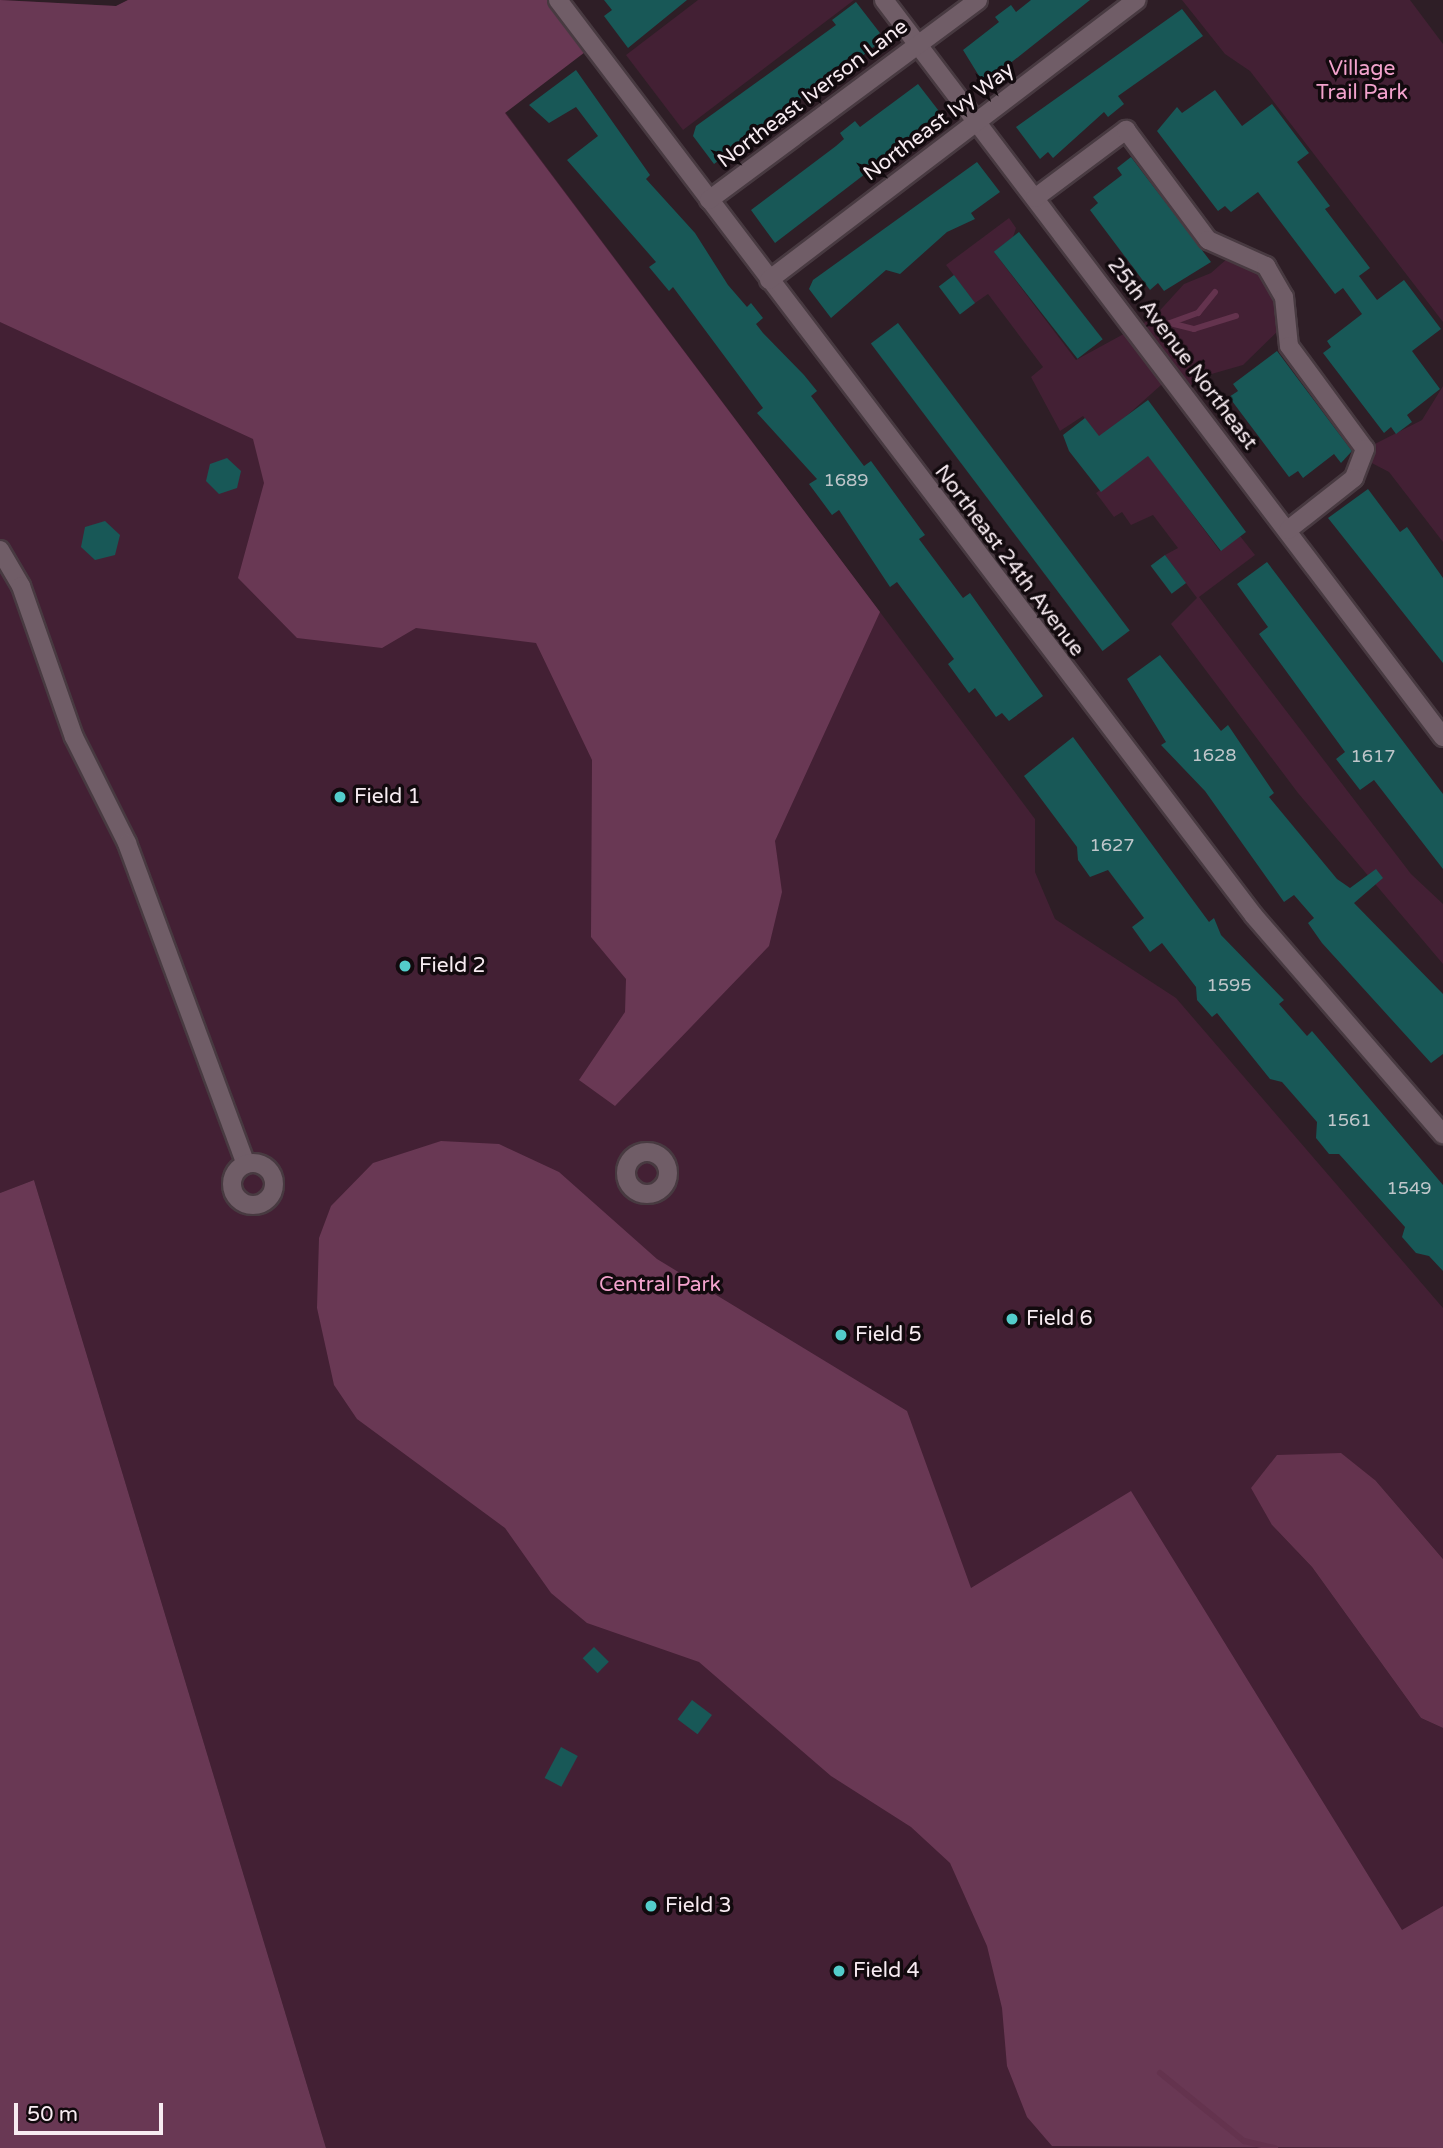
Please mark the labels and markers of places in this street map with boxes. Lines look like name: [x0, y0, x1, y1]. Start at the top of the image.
place label: Field 1: [354, 784, 421, 810]
marker: Field 1: [332, 789, 348, 805]
place label: Field 2: [419, 953, 486, 979]
marker: Field 2: [397, 958, 413, 974]
place label: Field 6: [1026, 1306, 1093, 1332]
marker: Field 6: [1004, 1311, 1020, 1327]
place label: Field 5: [855, 1322, 922, 1348]
marker: Field 5: [833, 1327, 849, 1343]
place label: Field 3: [665, 1893, 732, 1919]
marker: Field 3: [643, 1898, 659, 1914]
place label: Field 4: [853, 1958, 920, 1984]
marker: Field 4: [831, 1963, 847, 1979]

